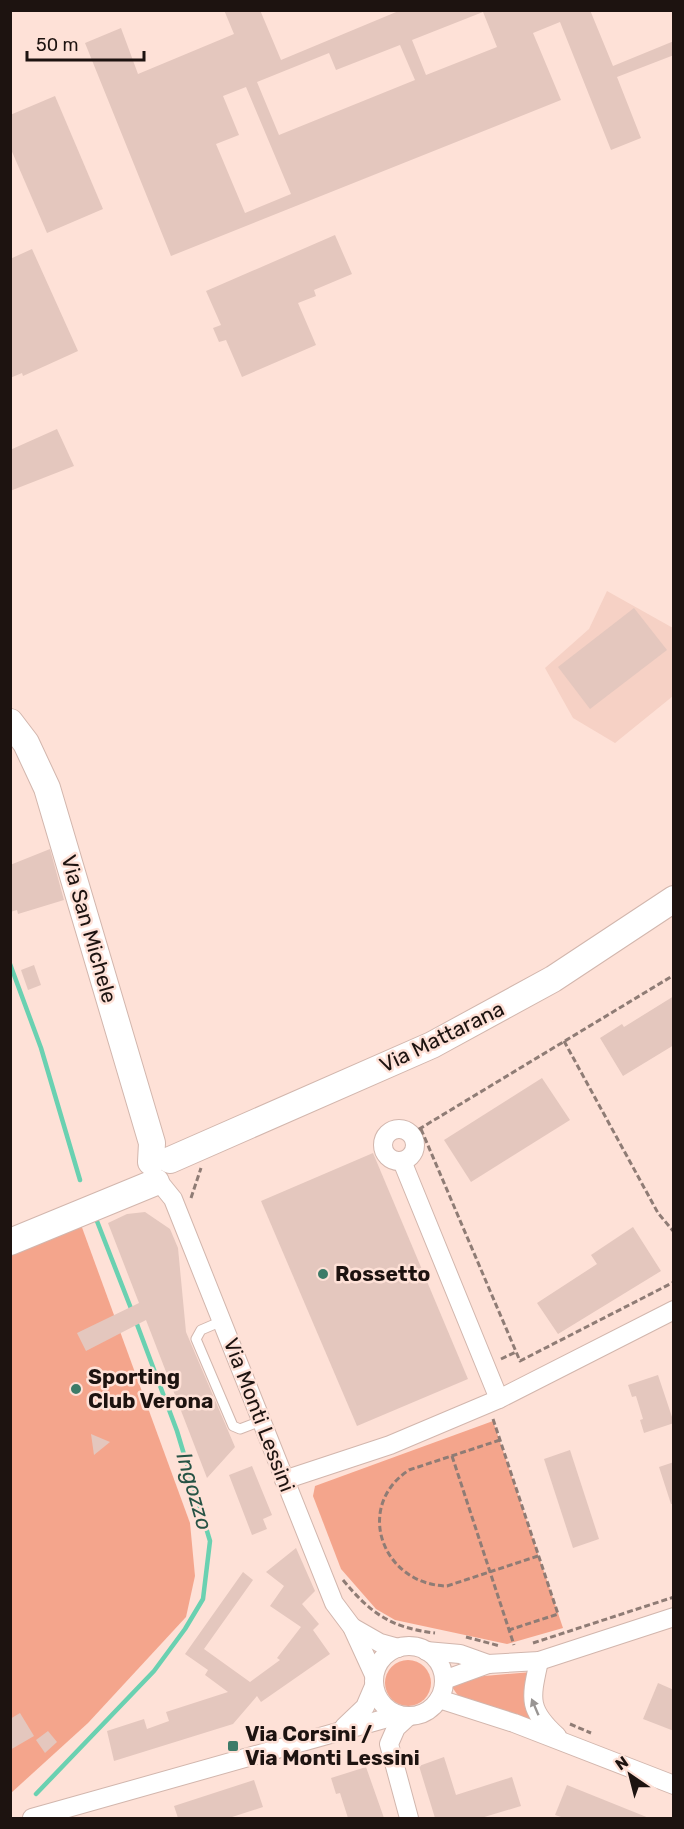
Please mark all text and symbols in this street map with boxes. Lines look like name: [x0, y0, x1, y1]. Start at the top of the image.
scale bar: [27, 24, 144, 62]
text: 50 m: [36, 34, 79, 56]
street label: Via San Michele: [56, 852, 123, 1006]
street label: Via Mattarana: [375, 996, 508, 1077]
place label: Rossetto: [335, 1261, 430, 1286]
marker: Rossetto: [316, 1267, 330, 1281]
street label: Via Monti Lessini: [219, 1334, 300, 1495]
place label: Sporting Club Verona: [88, 1364, 213, 1413]
marker: Sporting Club Verona: [69, 1382, 83, 1396]
water label: Ingozzo: [171, 1449, 218, 1533]
one-way arrow: [531, 1698, 540, 1715]
place label: Via Corsini / Via Monti Lessini: [245, 1721, 420, 1770]
marker: Via Corsini / Via Monti Lessini: [226, 1739, 240, 1753]
north arrow: [600, 1745, 660, 1805]
text: N: [612, 1752, 632, 1774]

